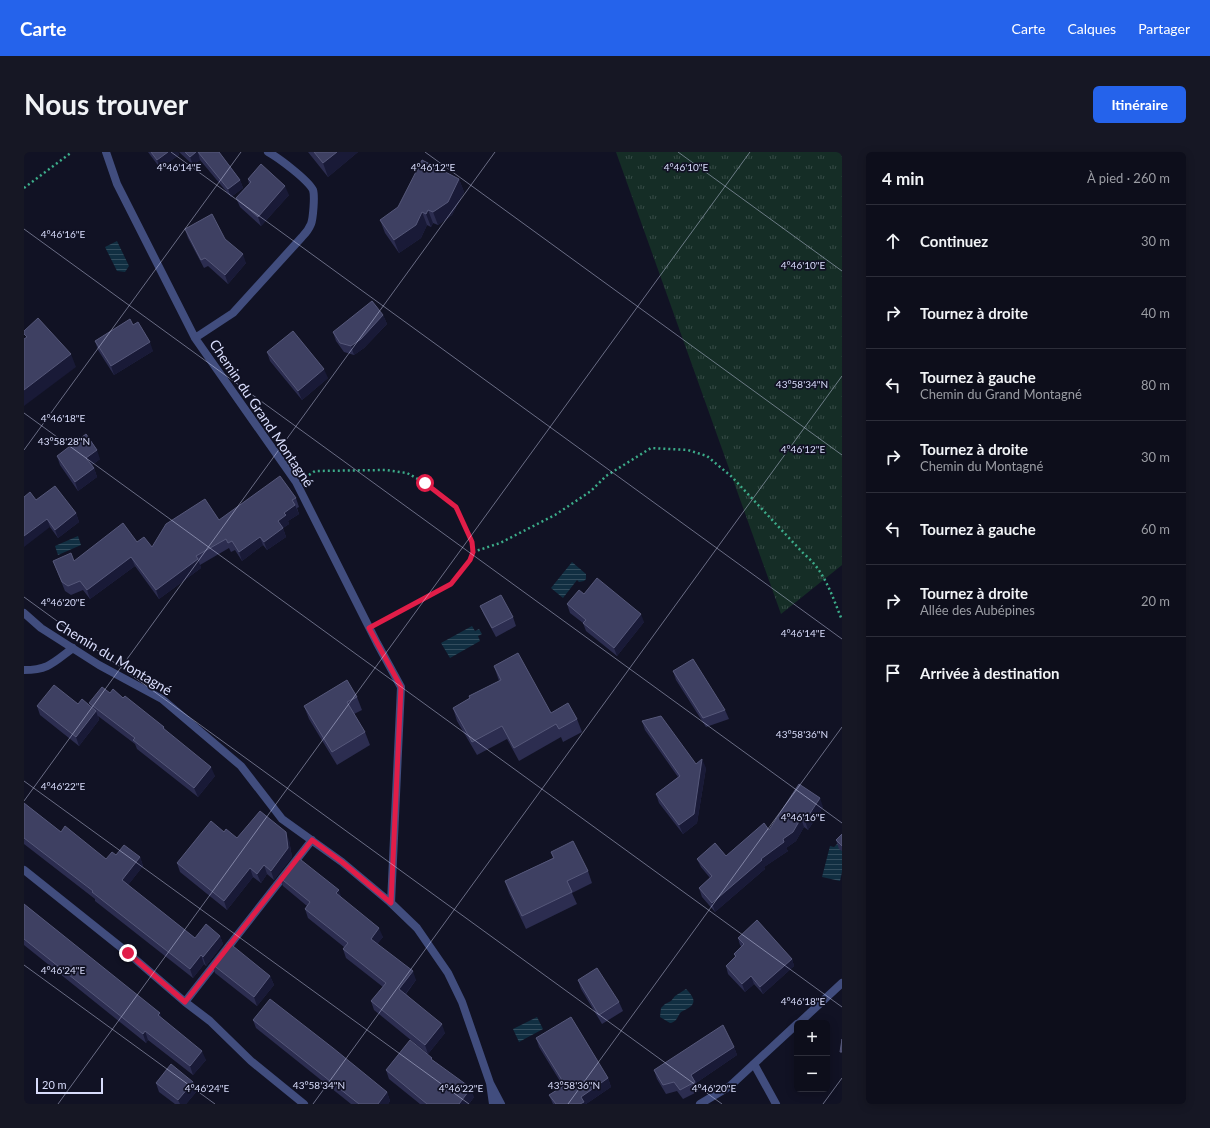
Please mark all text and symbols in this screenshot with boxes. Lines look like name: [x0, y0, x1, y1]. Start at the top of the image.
text: Carte: [20, 17, 66, 40]
text: Carte: [1012, 20, 1045, 37]
text: Calques: [1067, 20, 1116, 37]
text: Partager: [1138, 20, 1190, 37]
button: Itinéraire: [1093, 86, 1186, 123]
text: Nous trouver: [24, 87, 188, 121]
text: 4°46'14"E: [157, 161, 202, 173]
text: 4°46'12"E: [411, 161, 456, 173]
text: 4°46'10"E: [664, 161, 709, 173]
text: 4 min: [882, 168, 924, 189]
text: À pied · 260 m: [1087, 170, 1170, 186]
text: 4°46'16"E: [41, 228, 86, 240]
icon: ahead: [882, 230, 904, 252]
text: Continuez: [920, 232, 988, 250]
text: 30 m: [1141, 233, 1170, 249]
text: 4°46'10"E: [781, 259, 826, 271]
icon: right: [882, 302, 904, 324]
text: Tournez à droite: [920, 304, 1028, 322]
text: 40 m: [1141, 305, 1170, 321]
street label: Chemin du Grand Montagné: [206, 336, 318, 490]
text: Tournez à gauche: [920, 368, 1036, 386]
icon: left: [882, 374, 904, 396]
text: 80 m: [1141, 377, 1170, 393]
text: 43°58'34"N: [776, 378, 828, 390]
text: Chemin du Grand Montagné: [920, 386, 1082, 402]
text: 4°46'18"E: [41, 412, 86, 424]
text: 43°58'28"N: [38, 435, 90, 447]
text: Tournez à droite: [920, 440, 1028, 458]
text: 4°46'12"E: [781, 443, 826, 455]
icon: right: [882, 446, 904, 468]
text: 30 m: [1141, 449, 1170, 465]
text: Chemin du Montagné: [920, 458, 1043, 474]
route start: [416, 474, 434, 492]
icon: left: [882, 518, 904, 540]
text: Tournez à gauche: [920, 520, 1036, 538]
text: 60 m: [1141, 521, 1170, 537]
text: Tournez à droite: [920, 584, 1028, 602]
icon: right: [882, 590, 904, 612]
text: 20 m: [1141, 593, 1170, 609]
text: 4°46'20"E: [41, 596, 86, 608]
text: Allée des Aubépines: [920, 602, 1035, 618]
street label: Chemin du Montagné: [53, 615, 175, 699]
text: 4°46'14"E: [781, 627, 826, 639]
icon: arrive: [882, 662, 904, 684]
text: Arrivée à destination: [920, 664, 1059, 682]
text: 43°58'36"N: [776, 728, 828, 740]
text: 4°46'22"E: [41, 780, 86, 792]
text: 4°46'16"E: [781, 811, 826, 823]
route end: [119, 944, 137, 962]
text: 4°46'24"E: [41, 964, 86, 976]
text: 4°46'18"E: [781, 995, 826, 1007]
map controls: [794, 1020, 830, 1092]
button: +: [794, 1020, 830, 1056]
button: −: [794, 1056, 830, 1092]
scale bar: [36, 1076, 103, 1095]
text: 20 m: [42, 1078, 67, 1091]
text: 43°58'34"N: [293, 1079, 345, 1091]
text: 43°58'36"N: [548, 1079, 600, 1091]
text: 4°46'24"E: [185, 1082, 230, 1094]
text: 4°46'22"E: [439, 1082, 484, 1094]
text: 4°46'20"E: [692, 1082, 737, 1094]

